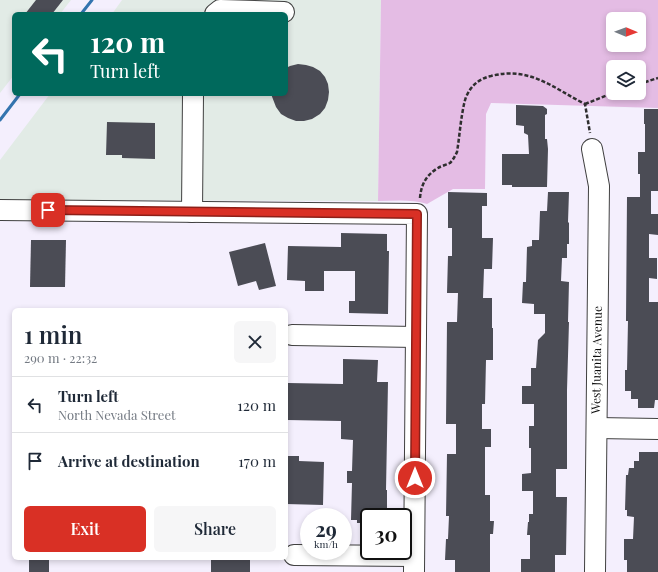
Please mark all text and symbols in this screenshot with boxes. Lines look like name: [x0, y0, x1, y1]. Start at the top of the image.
north arrow: [606, 12, 646, 52]
map controls: [606, 12, 646, 100]
text: 120 m: [90, 23, 165, 60]
icon: left: [24, 28, 76, 80]
text: Turn left: [90, 59, 160, 83]
button: layers: [606, 60, 646, 100]
pin: [31, 193, 65, 227]
icon: arrive: [37, 199, 59, 221]
street label: West Juanita Avenue: [587, 306, 605, 415]
text: 1 min: [24, 318, 82, 350]
button: close: [234, 321, 276, 363]
text: 290 m · 22:32: [24, 349, 97, 366]
text: Turn left: [58, 386, 119, 406]
icon: left: [24, 394, 46, 416]
text: 120 m: [237, 395, 276, 415]
text: North Nevada Street: [58, 406, 176, 423]
icon: arrive: [24, 450, 46, 472]
text: Arrive at destination: [58, 451, 200, 471]
text: 170 m: [238, 451, 276, 471]
position arrow: [394, 457, 436, 499]
button: Exit: [24, 506, 146, 552]
button: Share: [154, 506, 276, 552]
speed limit sign: 30: [360, 508, 412, 560]
text: 29: [315, 515, 337, 542]
text: km/h: [314, 537, 338, 551]

